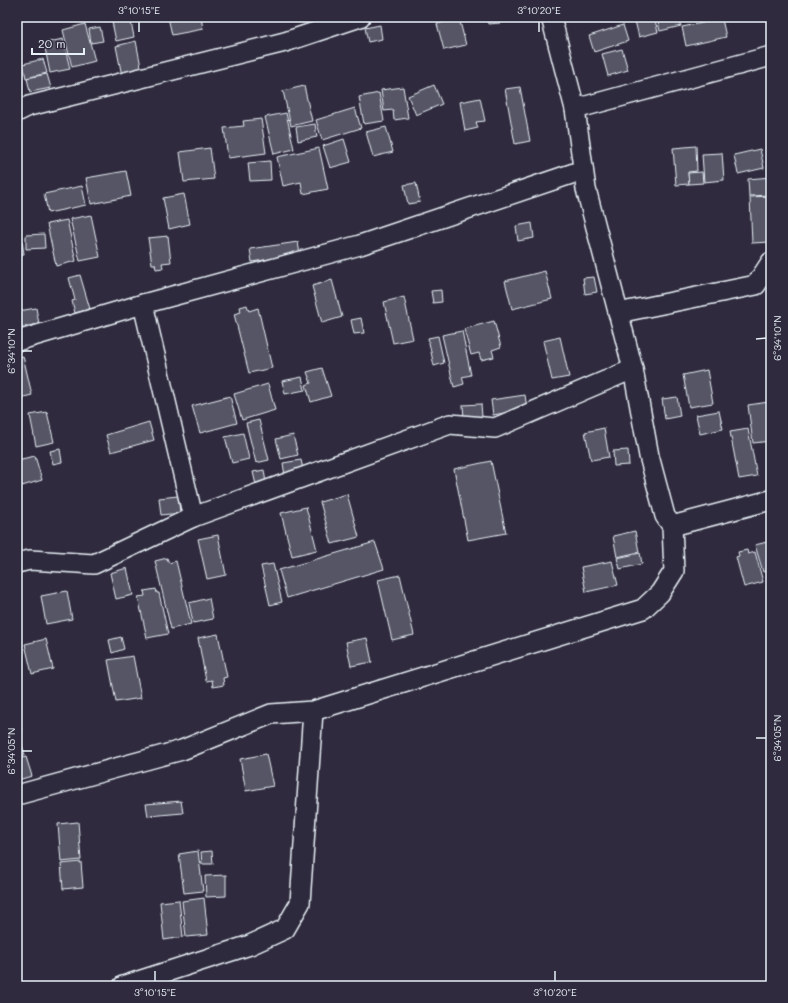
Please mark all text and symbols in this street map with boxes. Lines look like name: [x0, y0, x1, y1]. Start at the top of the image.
text: 3°10'15"E: [118, 3, 160, 17]
text: 3°10'20"E: [517, 3, 561, 17]
scale bar: [32, 30, 84, 56]
text: 20 m: [38, 35, 66, 51]
text: 6°34'10"N: [770, 315, 784, 361]
text: 6°34'10"N: [4, 328, 18, 374]
text: 6°34'05"N: [770, 715, 784, 761]
text: 6°34'05"N: [4, 728, 18, 774]
text: 3°10'15"E: [134, 985, 176, 999]
text: 3°10'20"E: [533, 985, 577, 999]

